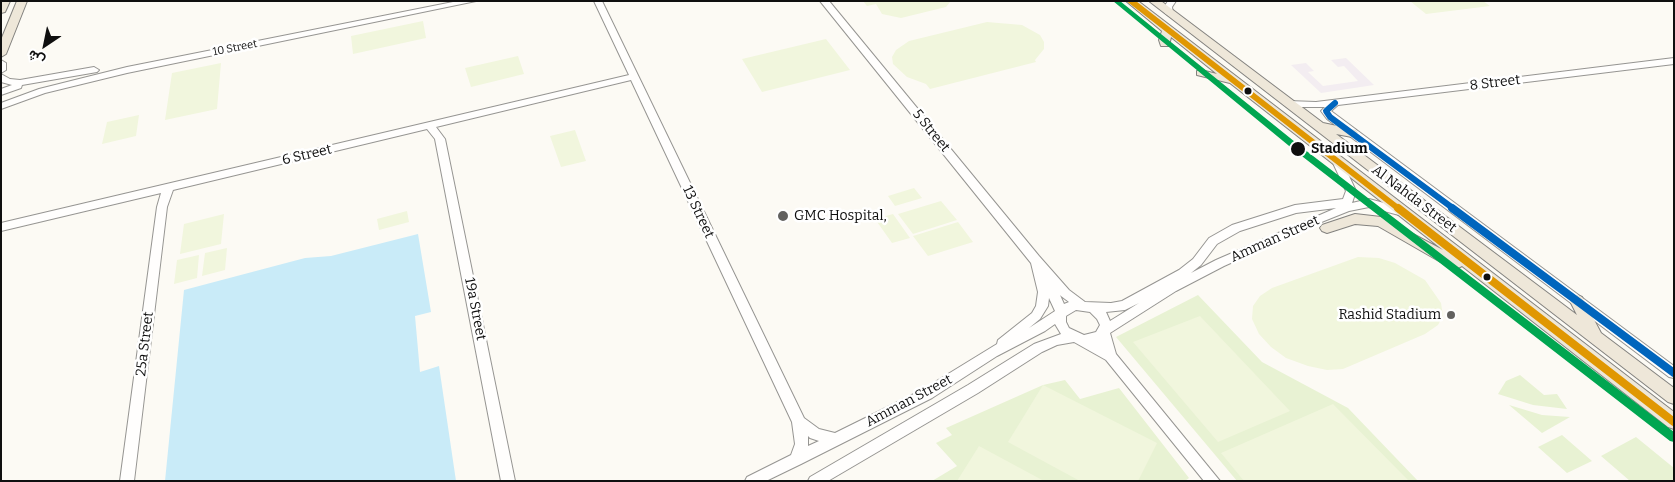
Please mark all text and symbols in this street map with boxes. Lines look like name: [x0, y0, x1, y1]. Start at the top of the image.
north arrow: [20, 20, 70, 70]
street label: 10 Street: [212, 37, 258, 59]
text: ش: [25, 46, 48, 70]
street label: 8 Street: [1469, 72, 1521, 94]
unlabelled marker: [1243, 86, 1253, 96]
street label: 5 Street: [909, 106, 953, 156]
marker: Stadium: [1289, 140, 1307, 158]
street label: 6 Street: [280, 141, 334, 169]
place label: Stadium: [1311, 141, 1368, 157]
street label: Al Nahda Street: [1368, 162, 1460, 236]
street label: 13 Street: [679, 183, 717, 241]
place label: GMC Hospital,: [794, 208, 887, 224]
marker: GMC Hospital,: [776, 209, 790, 223]
street label: Amman Street: [1228, 212, 1322, 266]
unlabelled marker: [1482, 272, 1492, 282]
street label: 19a Street: [461, 276, 489, 342]
place label: Rashid Stadium: [1338, 307, 1441, 323]
marker: Rashid Stadium: [1445, 309, 1457, 321]
street label: 25a Street: [133, 311, 157, 377]
street label: Amman Street: [863, 371, 955, 431]

